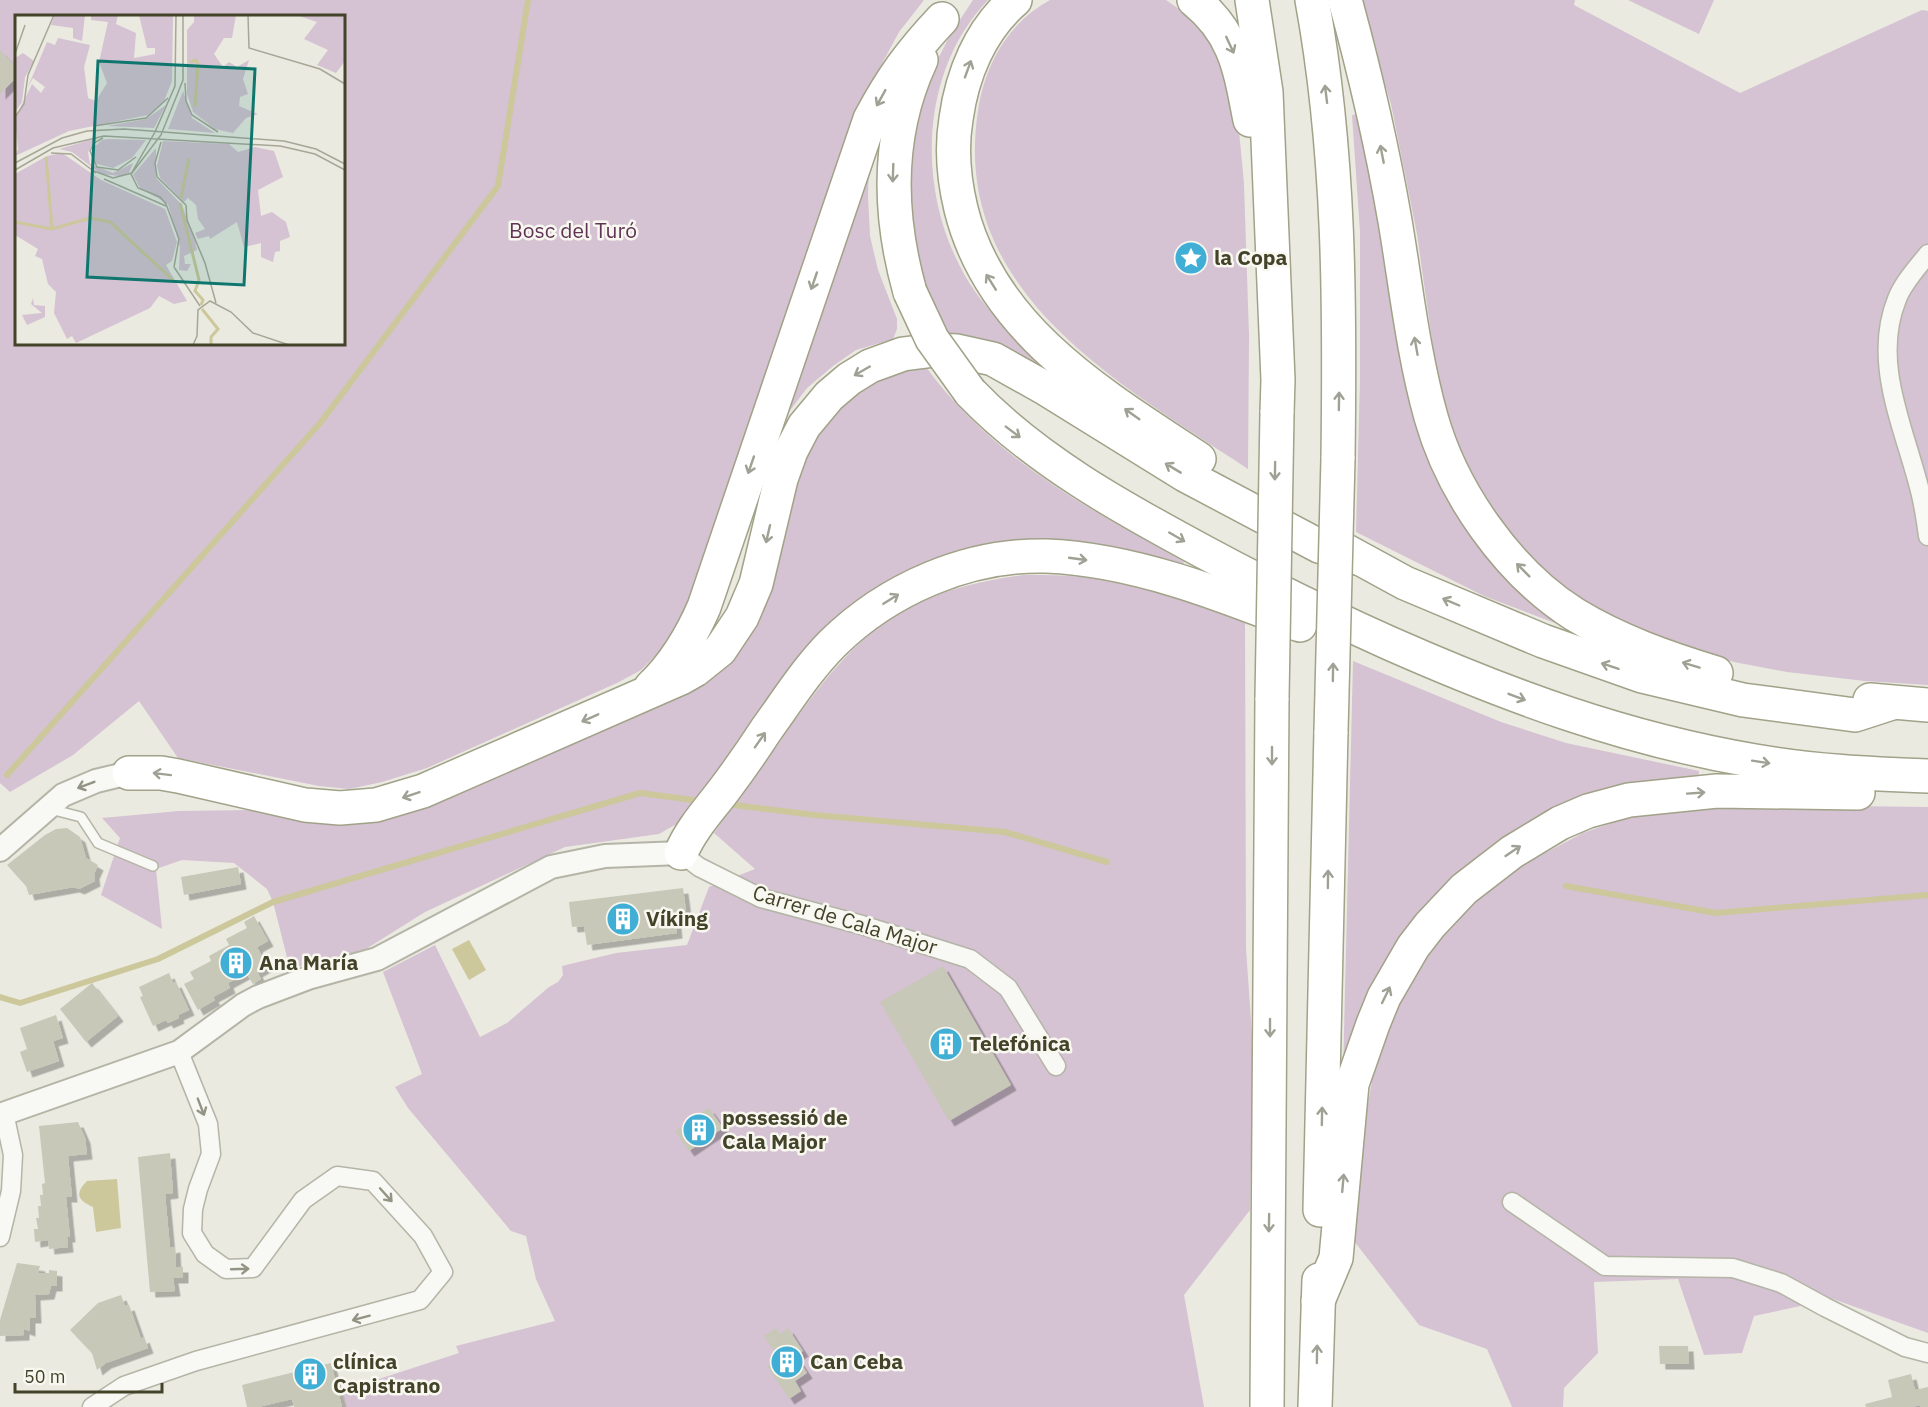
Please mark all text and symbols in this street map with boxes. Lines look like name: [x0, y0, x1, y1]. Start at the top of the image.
inset map: [15, 15, 345, 345]
one-way arrow: [1225, 35, 1236, 53]
one-way arrow: [964, 61, 975, 79]
one-way arrow: [1320, 84, 1331, 104]
one-way arrow: [875, 89, 887, 106]
one-way arrow: [1376, 145, 1387, 164]
one-way arrow: [888, 163, 899, 183]
park label: Bosc del Turó: [509, 216, 637, 244]
place icon: la Copa: [1173, 240, 1209, 276]
place label: la Copa: [1214, 243, 1288, 271]
one-way arrow: [807, 271, 818, 290]
one-way arrow: [985, 273, 998, 290]
one-way arrow: [1410, 337, 1421, 357]
one-way arrow: [854, 365, 871, 377]
one-way arrow: [1333, 391, 1345, 411]
one-way arrow: [1124, 408, 1141, 420]
one-way arrow: [1004, 426, 1020, 439]
one-way arrow: [744, 455, 755, 474]
one-way arrow: [1165, 461, 1182, 473]
one-way arrow: [1270, 461, 1281, 481]
one-way arrow: [762, 524, 774, 543]
one-way arrow: [1168, 531, 1185, 543]
one-way arrow: [1068, 554, 1088, 565]
one-way arrow: [1516, 563, 1530, 578]
one-way arrow: [882, 592, 899, 604]
one-way arrow: [1442, 596, 1460, 607]
one-way arrow: [1682, 659, 1701, 670]
one-way arrow: [1601, 660, 1620, 671]
one-way arrow: [1327, 663, 1338, 683]
one-way arrow: [1507, 692, 1526, 703]
one-way arrow: [581, 713, 599, 724]
one-way arrow: [753, 732, 766, 748]
one-way arrow: [1266, 746, 1278, 766]
one-way arrow: [1751, 757, 1770, 768]
one-way arrow: [152, 768, 172, 779]
one-way arrow: [78, 780, 96, 791]
one-way arrow: [1686, 787, 1706, 798]
one-way arrow: [402, 791, 421, 802]
one-way arrow: [1505, 845, 1521, 857]
one-way arrow: [1322, 869, 1333, 889]
street label: Carrer de Cala Major: [750, 878, 941, 961]
building icon: Víking: [605, 901, 641, 937]
place label: Víking: [646, 904, 708, 932]
building icon: Ana María: [218, 945, 254, 981]
place label: Ana María: [259, 948, 358, 976]
one-way arrow: [1380, 987, 1392, 1005]
one-way arrow: [1264, 1017, 1276, 1037]
building icon: Telefónica: [928, 1026, 964, 1062]
place label: Telefónica: [969, 1029, 1071, 1057]
one-way arrow: [196, 1097, 207, 1115]
place label: possessió de Cala Major: [722, 1103, 848, 1155]
one-way arrow: [1317, 1107, 1328, 1127]
building icon: possessió de Cala Major: [681, 1112, 717, 1148]
one-way arrow: [1338, 1174, 1349, 1194]
one-way arrow: [379, 1187, 393, 1202]
one-way arrow: [1263, 1212, 1275, 1232]
one-way arrow: [229, 1263, 249, 1274]
one-way arrow: [352, 1313, 371, 1324]
building icon: Can Ceba: [769, 1344, 805, 1380]
one-way arrow: [1311, 1344, 1322, 1364]
place label: clínica Capistrano: [333, 1347, 441, 1399]
place label: Can Ceba: [810, 1347, 903, 1375]
scale bar: [15, 1356, 162, 1394]
building icon: clínica Capistrano: [292, 1356, 328, 1392]
text: 50 m: [24, 1365, 66, 1388]

